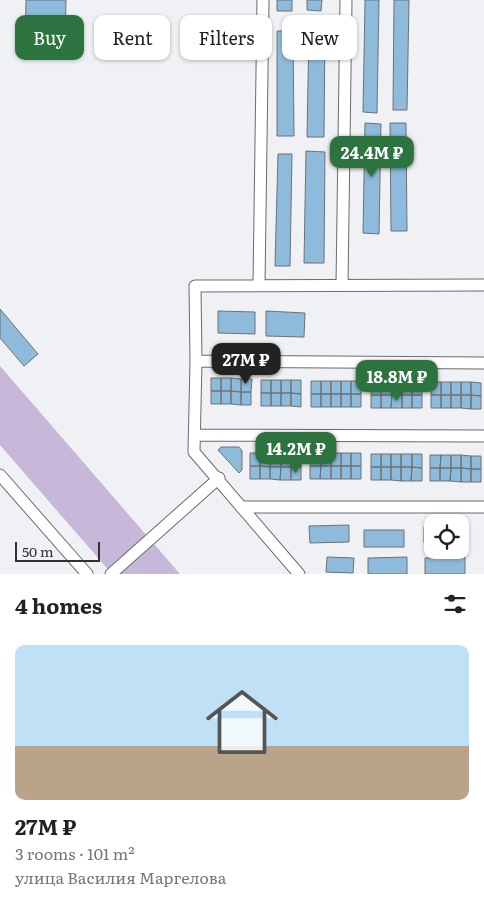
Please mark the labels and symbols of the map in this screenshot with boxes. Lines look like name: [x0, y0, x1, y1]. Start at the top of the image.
pin: 24.4M ₽: [326, 136, 418, 178]
pin: 27M ₽: [211, 342, 281, 385]
pin: 18.8M ₽: [351, 360, 443, 402]
pin: 14.2M ₽: [250, 432, 342, 474]
scale bar: [15, 539, 100, 562]

